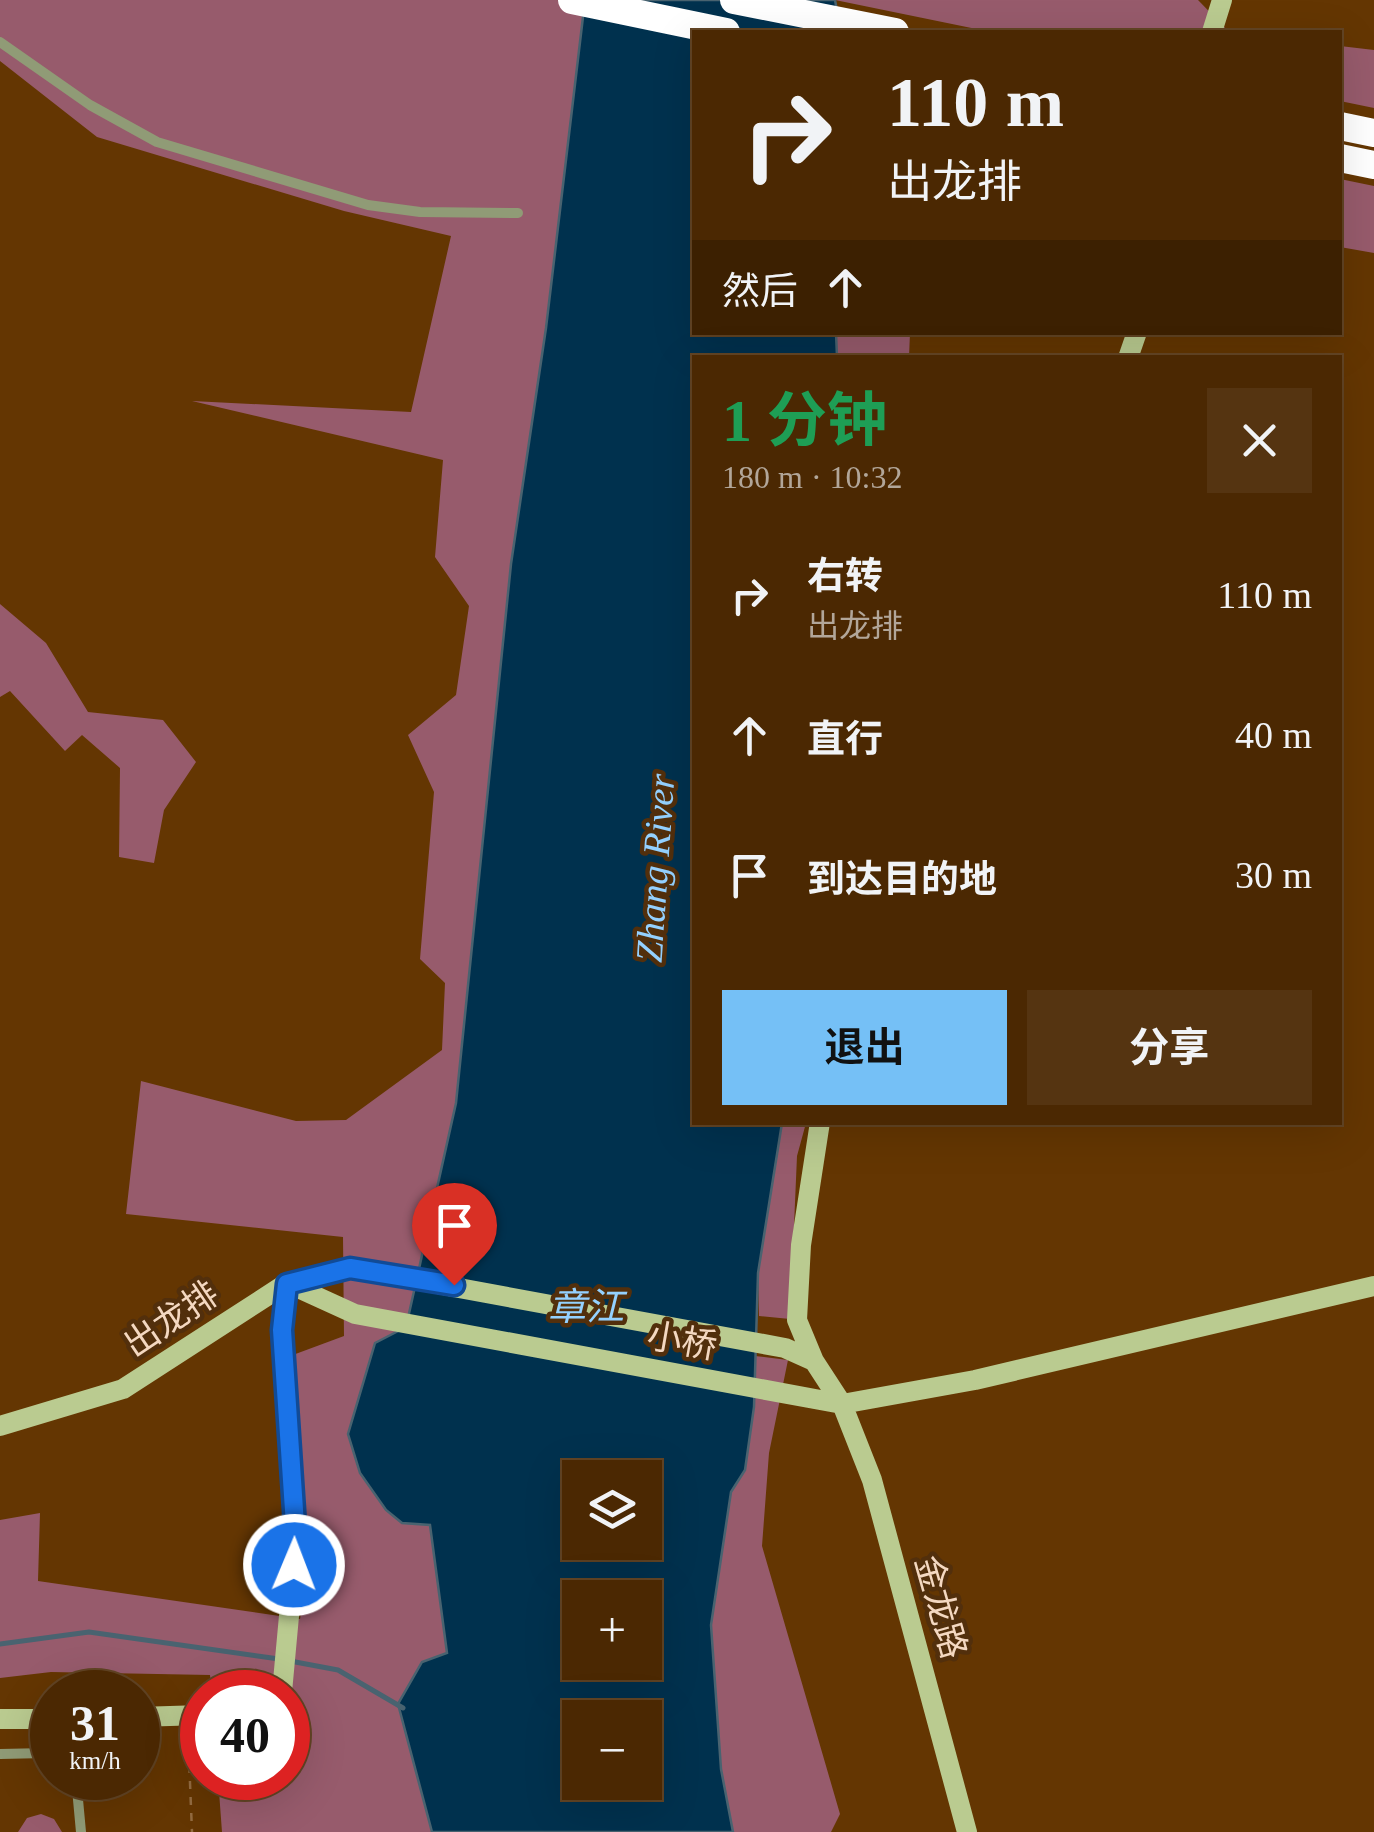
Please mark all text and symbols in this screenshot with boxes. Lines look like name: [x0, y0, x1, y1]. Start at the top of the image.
text: 110 m: [887, 64, 1064, 141]
icon: right: [722, 70, 852, 200]
text: 出龙排: [887, 157, 1022, 207]
icon: ahead: [818, 260, 873, 315]
text: 然后: [722, 270, 798, 312]
text: 1 分钟: [722, 388, 887, 454]
button: close: [1207, 388, 1312, 493]
text: 180 m · 10:32: [722, 459, 902, 495]
text: 右转: [807, 555, 883, 597]
icon: right: [722, 568, 777, 623]
text: 110 m: [1217, 574, 1312, 616]
text: 出龙排: [807, 608, 903, 644]
icon: ahead: [722, 708, 777, 763]
text: 40 m: [1235, 714, 1312, 756]
text: 直行: [807, 718, 883, 760]
water label: Zhang River: [627, 772, 683, 964]
icon: arrive: [722, 848, 777, 903]
text: 30 m: [1235, 854, 1312, 896]
text: 到达目的地: [807, 858, 997, 900]
button: 退出: [722, 990, 1007, 1105]
button: 分享: [1027, 990, 1312, 1105]
pin: [412, 1183, 497, 1286]
icon: arrive: [427, 1198, 482, 1253]
street label: 出龙排: [117, 1274, 226, 1365]
water label: 章江: [548, 1286, 628, 1328]
street label: 小桥: [644, 1316, 720, 1367]
map controls: [562, 1460, 662, 1800]
button: layers: [562, 1460, 662, 1560]
position arrow: [242, 1513, 346, 1617]
street label: 金龙路: [907, 1551, 974, 1663]
button: +: [562, 1580, 662, 1680]
speed limit sign: 40: [180, 1670, 310, 1800]
text: 31: [70, 1695, 120, 1751]
button: −: [562, 1700, 662, 1800]
text: km/h: [69, 1747, 121, 1774]

